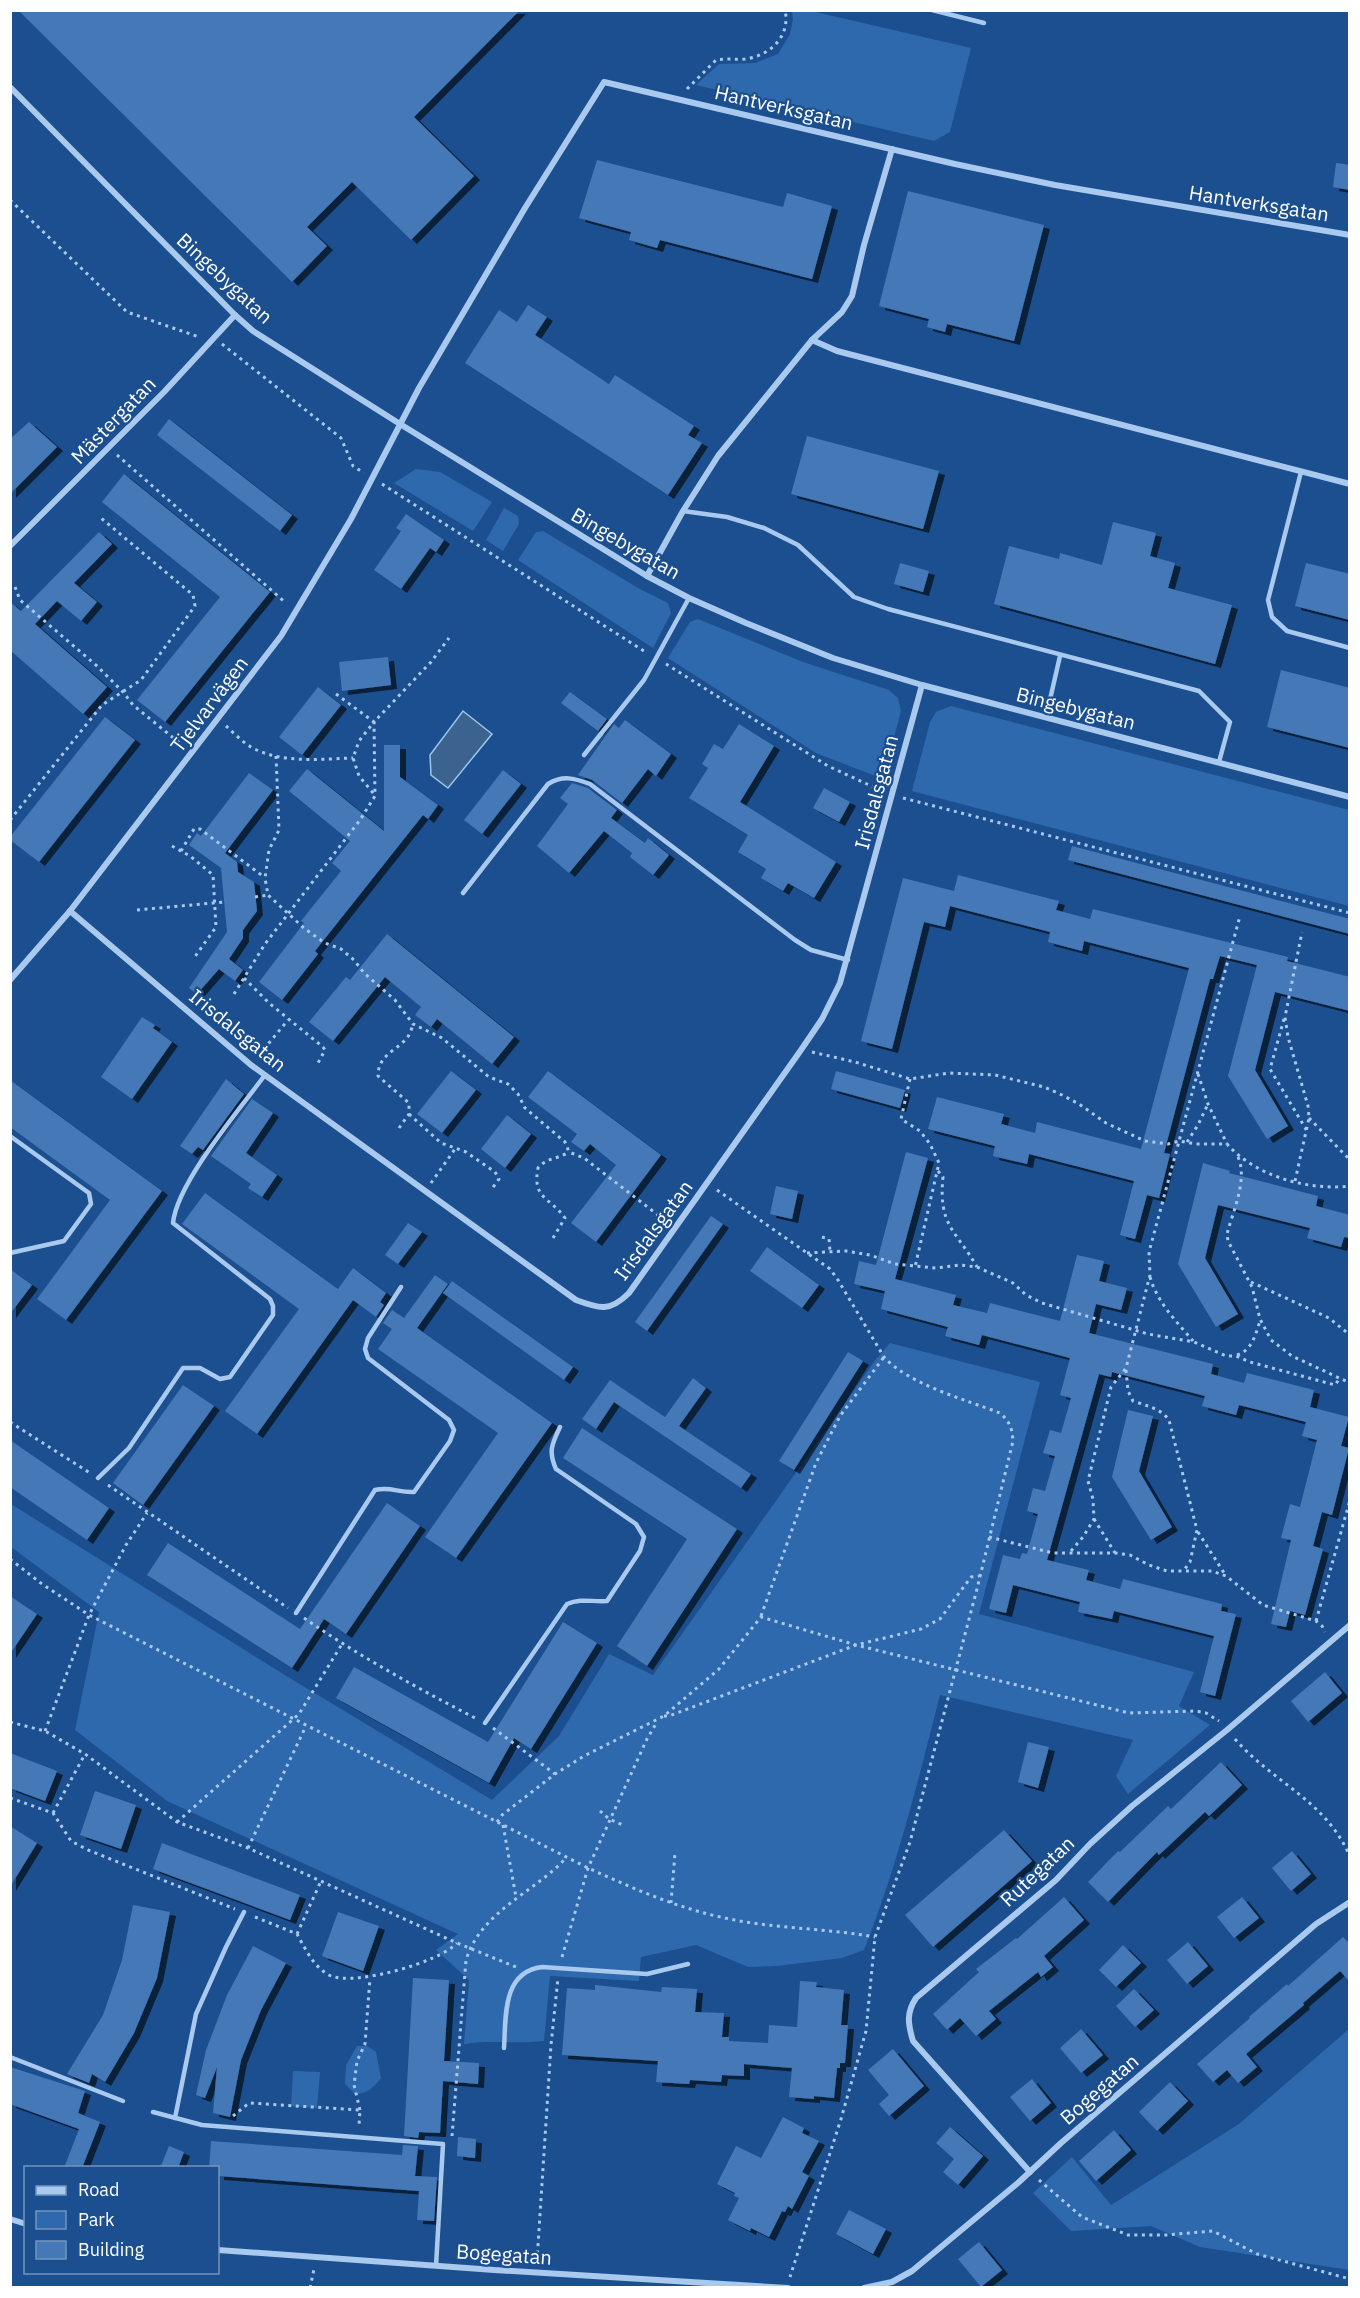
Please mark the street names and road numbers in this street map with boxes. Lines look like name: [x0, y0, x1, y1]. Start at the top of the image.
street label: Hantverksgatan: [712, 78, 856, 136]
street label: Hantverksgatan: [1187, 179, 1331, 227]
street label: Bingebygatan: [171, 227, 279, 329]
street label: Mästergatan: [65, 370, 161, 470]
street label: Bingebygatan: [566, 501, 686, 585]
street label: Tjelvarvägen: [164, 650, 254, 758]
street label: Bingebygatan: [1014, 680, 1138, 736]
street label: Irisdalsgatan: [848, 732, 904, 852]
street label: Irisdalsgatan: [184, 983, 292, 1077]
street label: Irisdalsgatan: [608, 1174, 698, 1286]
street label: Rutegatan: [994, 1830, 1080, 1912]
street label: Bogegatan: [1054, 2047, 1144, 2131]
street label: Bogegatan: [455, 2237, 553, 2271]

